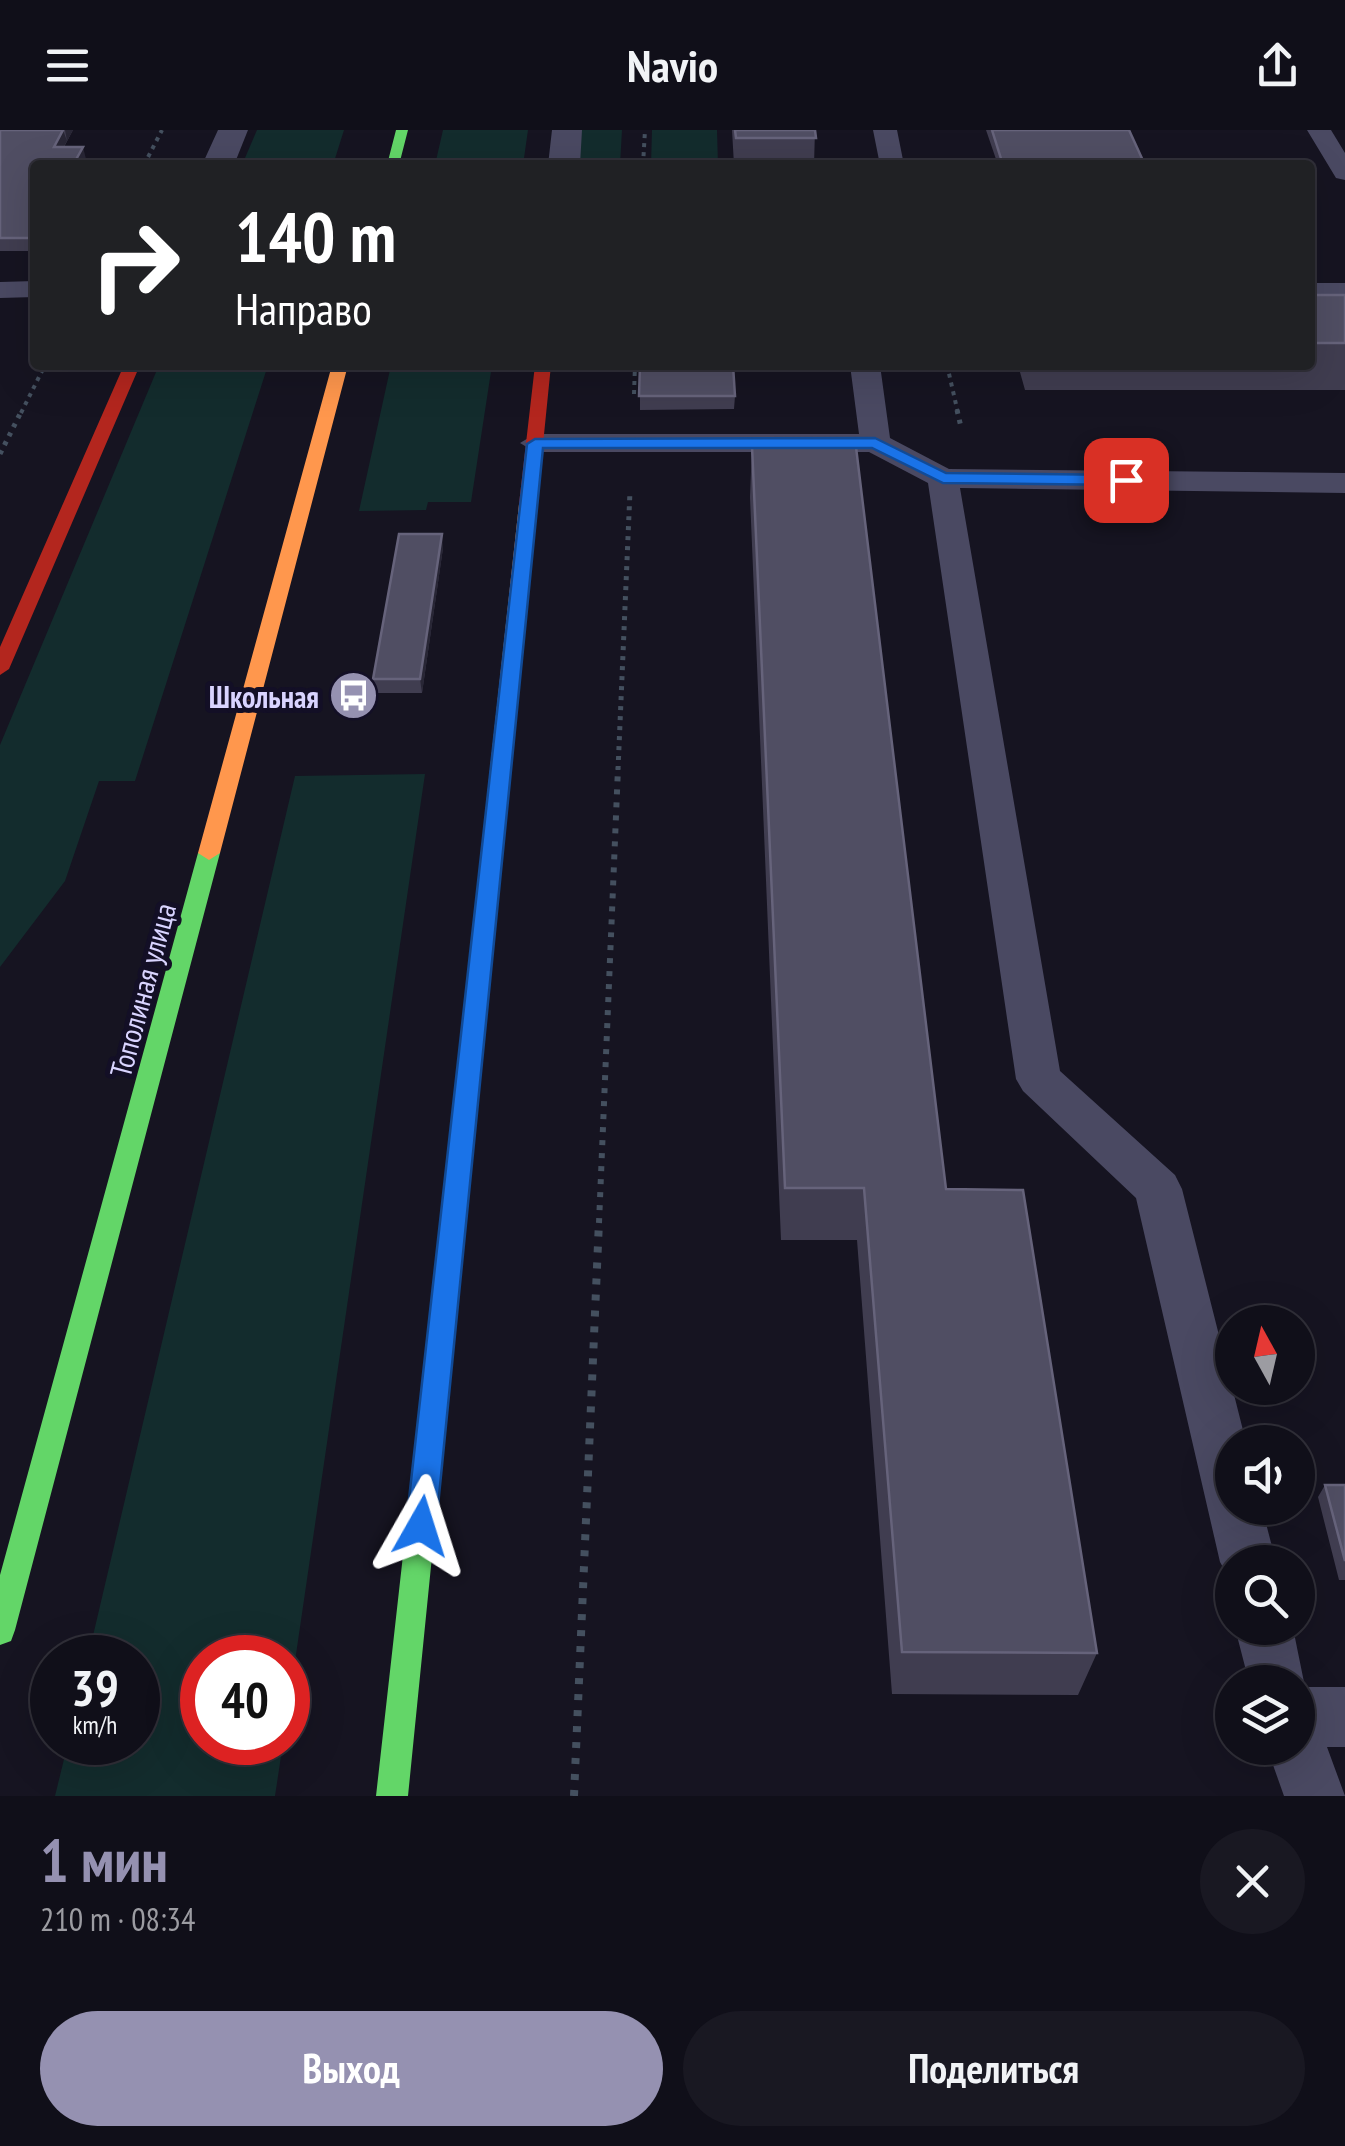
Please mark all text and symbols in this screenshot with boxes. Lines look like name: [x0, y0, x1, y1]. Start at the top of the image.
text: Navio: [627, 36, 718, 94]
icon: menu: [40, 38, 95, 93]
icon: share: [1250, 38, 1305, 93]
text: 140 m: [235, 191, 396, 281]
icon: right: [70, 200, 200, 330]
text: Направо: [235, 279, 372, 337]
pin: [1084, 438, 1169, 523]
icon: arrive: [1099, 453, 1154, 508]
bus stop icon: Школьная: [328, 670, 380, 722]
place label: Школьная: [209, 677, 319, 716]
street label: Тополиная улица: [100, 899, 184, 1081]
north arrow: [1215, 1305, 1315, 1405]
map controls: [1215, 1305, 1315, 1765]
button: sound: [1215, 1425, 1315, 1525]
position arrow: [369, 1474, 473, 1578]
button: search: [1215, 1545, 1315, 1645]
speed limit sign: 40: [180, 1635, 310, 1765]
text: 39: [71, 1655, 119, 1720]
button: layers: [1215, 1665, 1315, 1765]
text: km/h: [73, 1709, 117, 1741]
text: 1 мин: [40, 1821, 168, 1899]
button: close: [1200, 1829, 1305, 1934]
text: 210 m · 08:34: [40, 1898, 195, 1940]
button: Выход: [40, 2011, 663, 2126]
button: Поделиться: [683, 2011, 1305, 2126]

